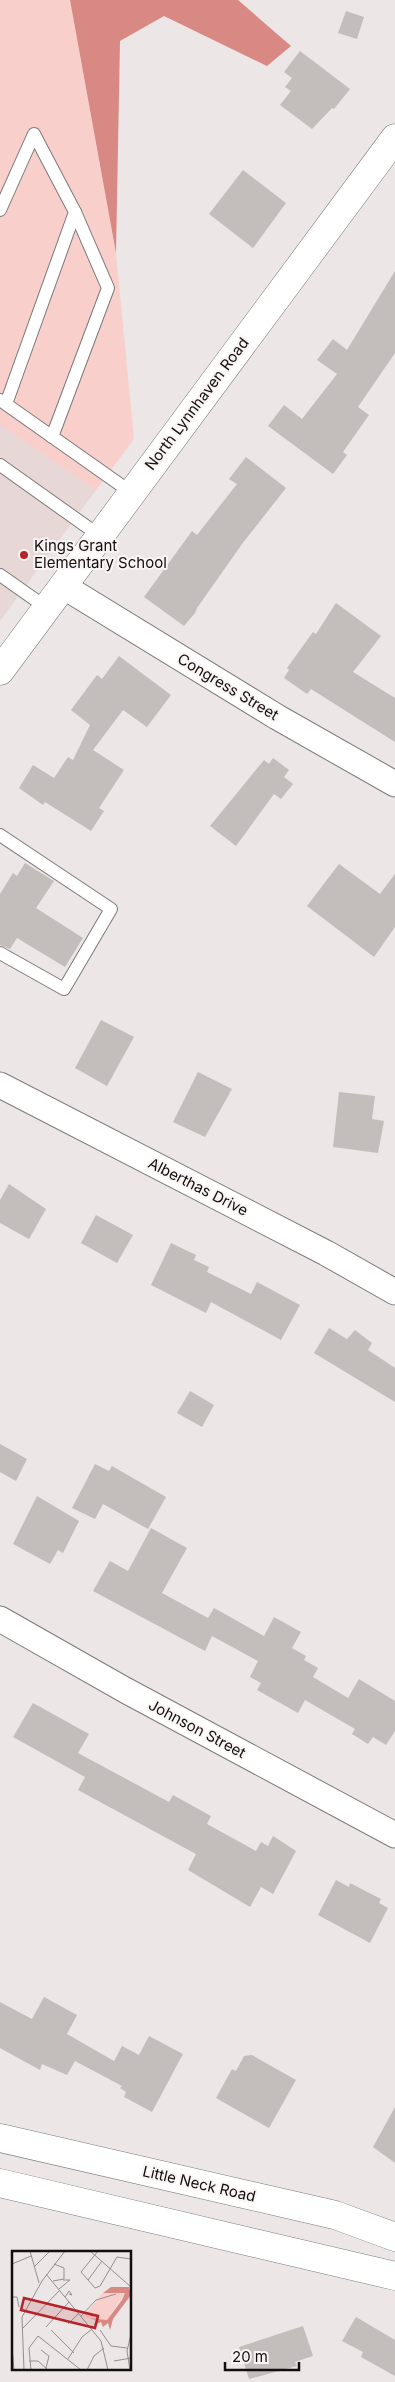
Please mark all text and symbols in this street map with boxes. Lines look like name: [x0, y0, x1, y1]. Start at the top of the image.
street label: North Lynnhaven Road: [141, 334, 253, 474]
place label: Kings Grant Elementary School: [34, 536, 167, 572]
marker: Kings Grant Elementary School: [18, 549, 30, 561]
street label: Congress Street: [174, 649, 282, 724]
street label: Alberthas Drive: [145, 1153, 251, 1220]
street label: Johnson Street: [145, 1695, 249, 1762]
street label: Little Neck Road: [141, 2161, 257, 2206]
inset map: [12, 2251, 131, 2370]
scale bar: [225, 2340, 299, 2372]
text: 20 m: [232, 2347, 268, 2366]

